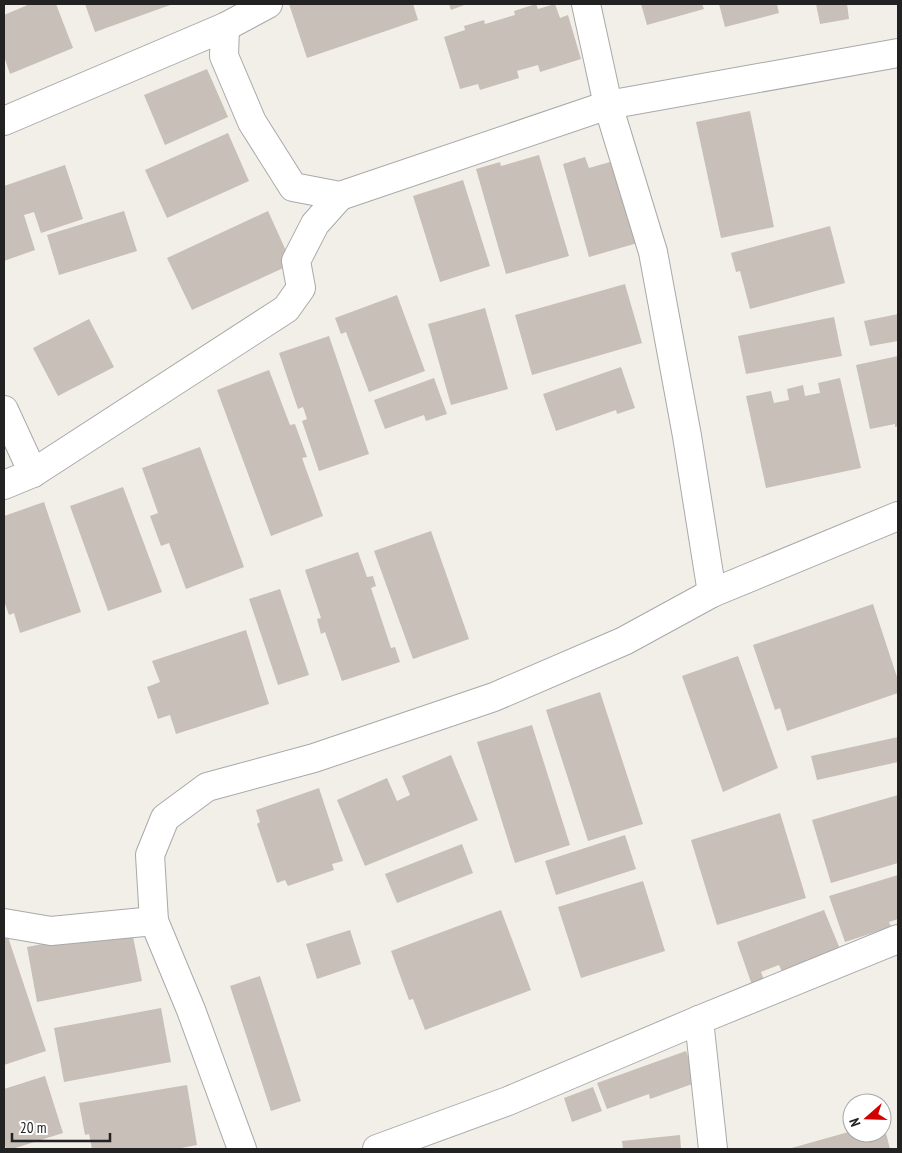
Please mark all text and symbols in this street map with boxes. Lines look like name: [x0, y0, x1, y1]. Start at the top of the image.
north arrow: [842, 1093, 892, 1143]
scale bar: [12, 1110, 110, 1142]
text: N: [845, 1116, 865, 1129]
text: 20 m: [20, 1118, 46, 1137]

